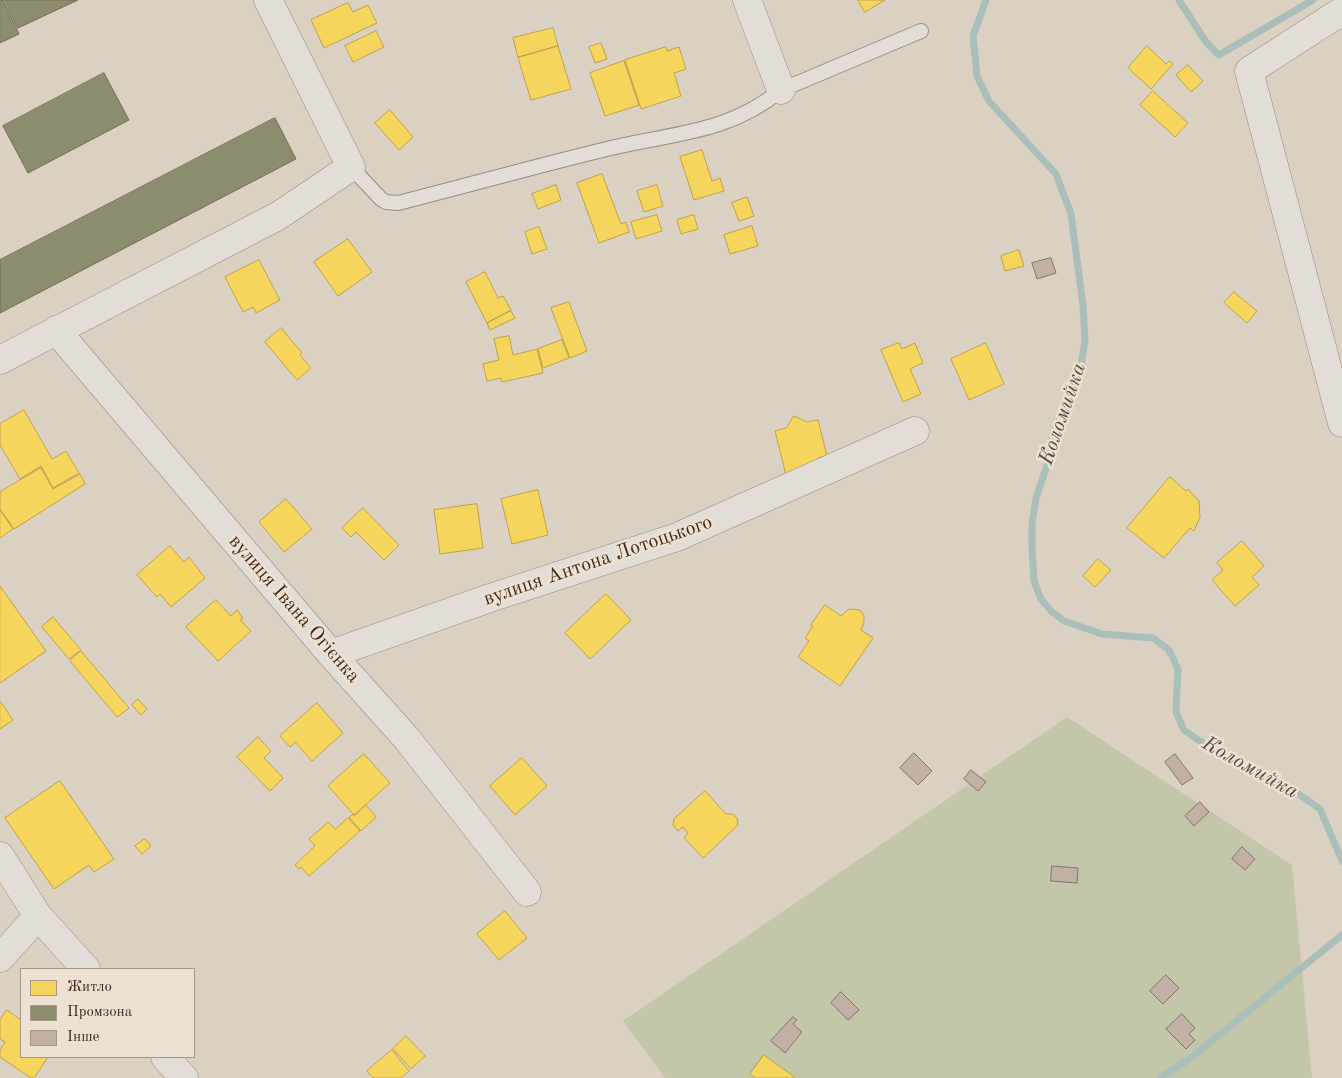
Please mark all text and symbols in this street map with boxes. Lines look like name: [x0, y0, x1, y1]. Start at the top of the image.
water label: Коломийка: [1034, 360, 1092, 468]
street label: вулиця Антона Лотоцького: [480, 510, 716, 612]
street label: вулиця Івана Огієнка: [223, 530, 365, 688]
water label: Коломийка: [1198, 731, 1302, 805]
legend: [20, 968, 195, 1058]
text: Житло: [67, 980, 112, 995]
text: Промзона: [67, 1005, 132, 1020]
text: Інше: [67, 1030, 99, 1045]

